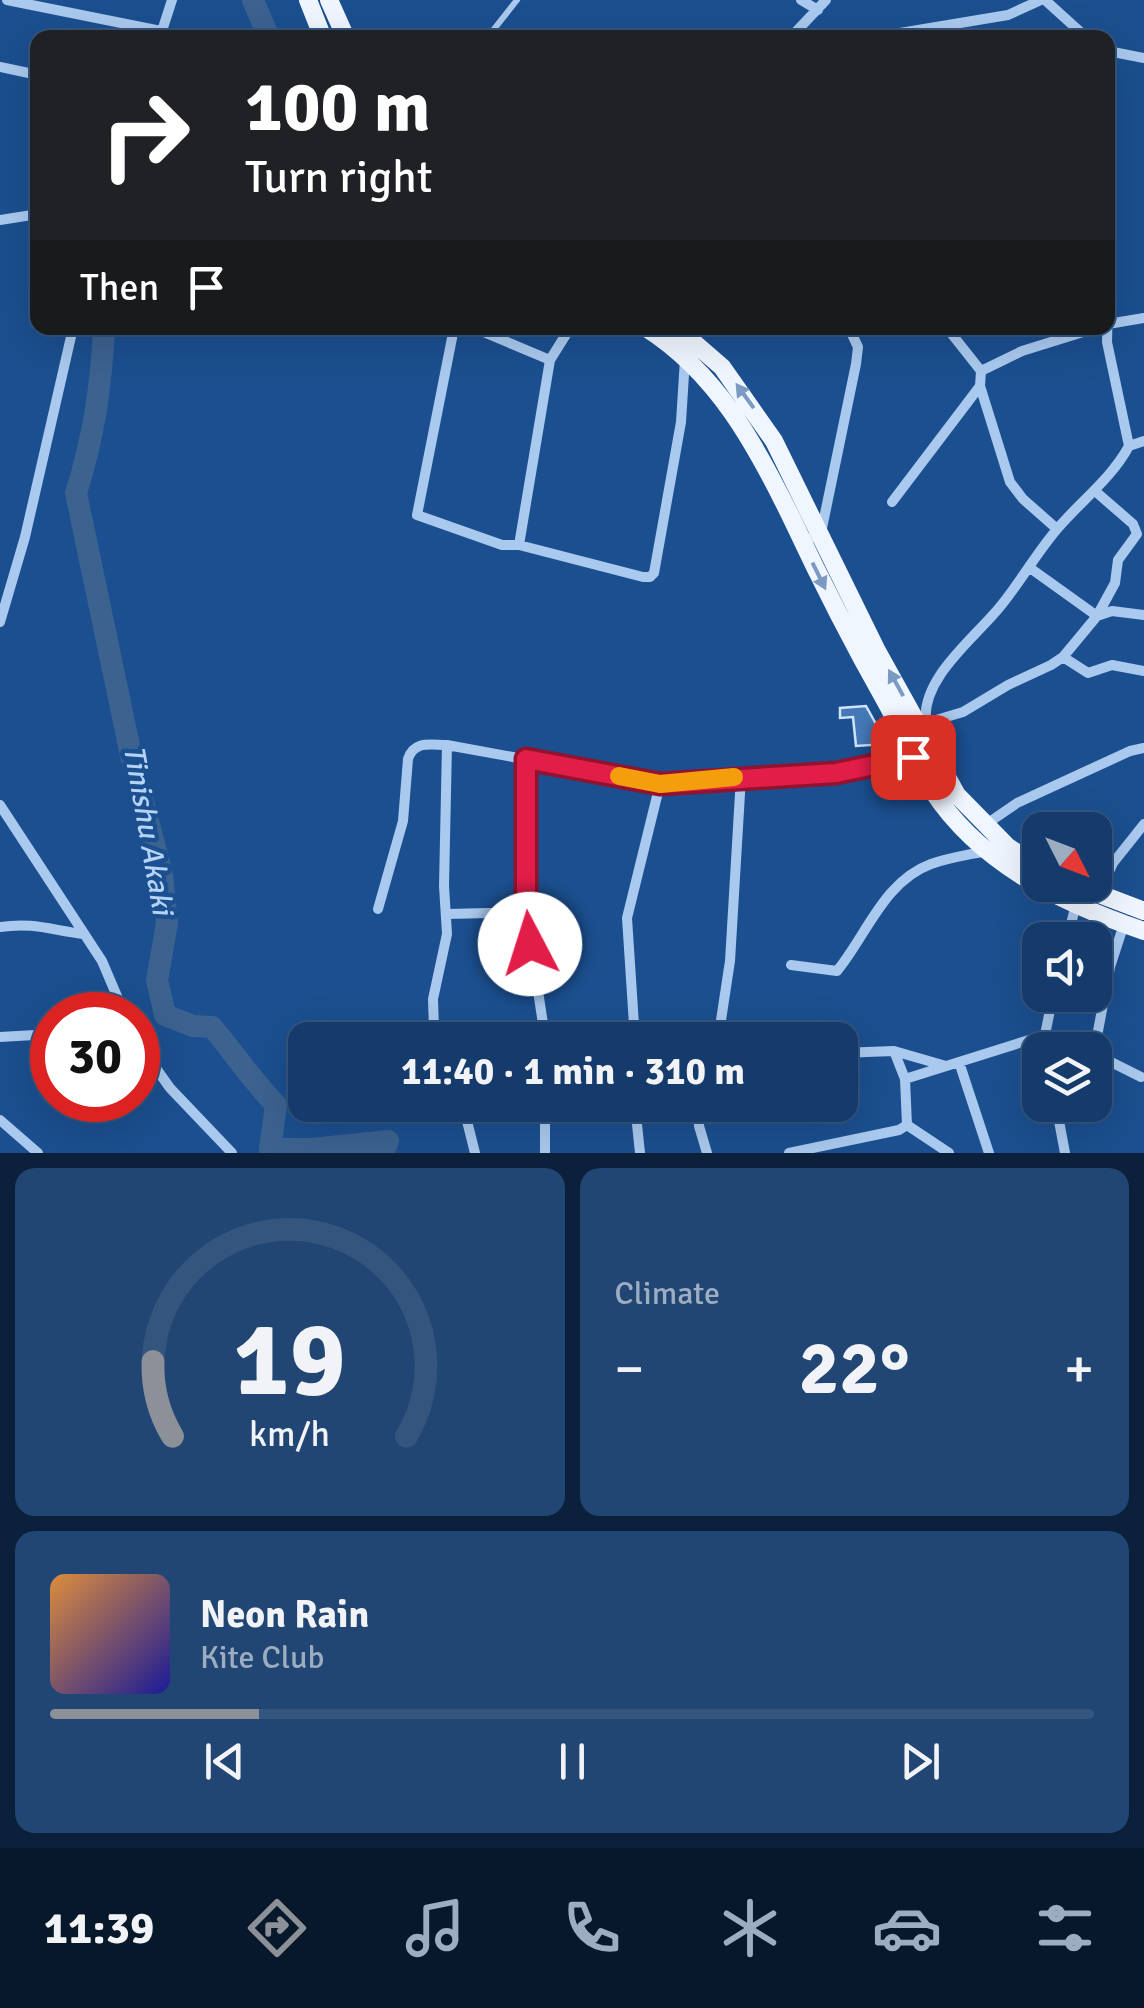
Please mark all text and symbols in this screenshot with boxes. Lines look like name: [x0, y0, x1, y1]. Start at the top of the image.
text: 100 m: [245, 64, 430, 150]
icon: right: [80, 70, 210, 200]
text: Turn right: [245, 150, 433, 205]
icon: arrive: [179, 260, 234, 315]
text: Then: [80, 264, 159, 311]
one-way arrow: [735, 383, 755, 410]
one-way arrow: [810, 561, 827, 590]
one-way arrow: [888, 669, 905, 698]
pin: [871, 715, 956, 800]
icon: arrive: [886, 730, 941, 785]
water label: Tinishu Akaki: [115, 742, 182, 920]
north arrow: [1022, 812, 1112, 902]
map controls: [1022, 812, 1112, 1122]
position arrow: [478, 892, 582, 996]
button: sound: [1022, 922, 1112, 1012]
speed limit sign: 30: [30, 992, 160, 1122]
button: layers: [1022, 1032, 1112, 1122]
text: 11:40 · 1 min · 310 m: [401, 1048, 745, 1095]
text: Climate: [615, 1274, 720, 1313]
text: 19: [234, 1296, 346, 1424]
text: 22°: [799, 1322, 910, 1415]
text: −: [615, 1335, 644, 1403]
text: +: [1064, 1335, 1094, 1403]
text: km/h: [249, 1412, 330, 1456]
text: Neon Rain: [200, 1591, 369, 1638]
text: Kite Club: [200, 1638, 324, 1677]
icon: previous: [197, 1734, 252, 1789]
icon: pause: [545, 1734, 600, 1789]
icon: next: [893, 1734, 948, 1789]
icon: directions: [242, 1893, 312, 1963]
icon: music: [400, 1893, 470, 1963]
icon: phone: [557, 1893, 627, 1963]
icon: climate: [715, 1893, 785, 1963]
icon: car: [872, 1893, 942, 1963]
icon: filters: [1030, 1893, 1100, 1963]
text: 11:39: [44, 1901, 154, 1956]

